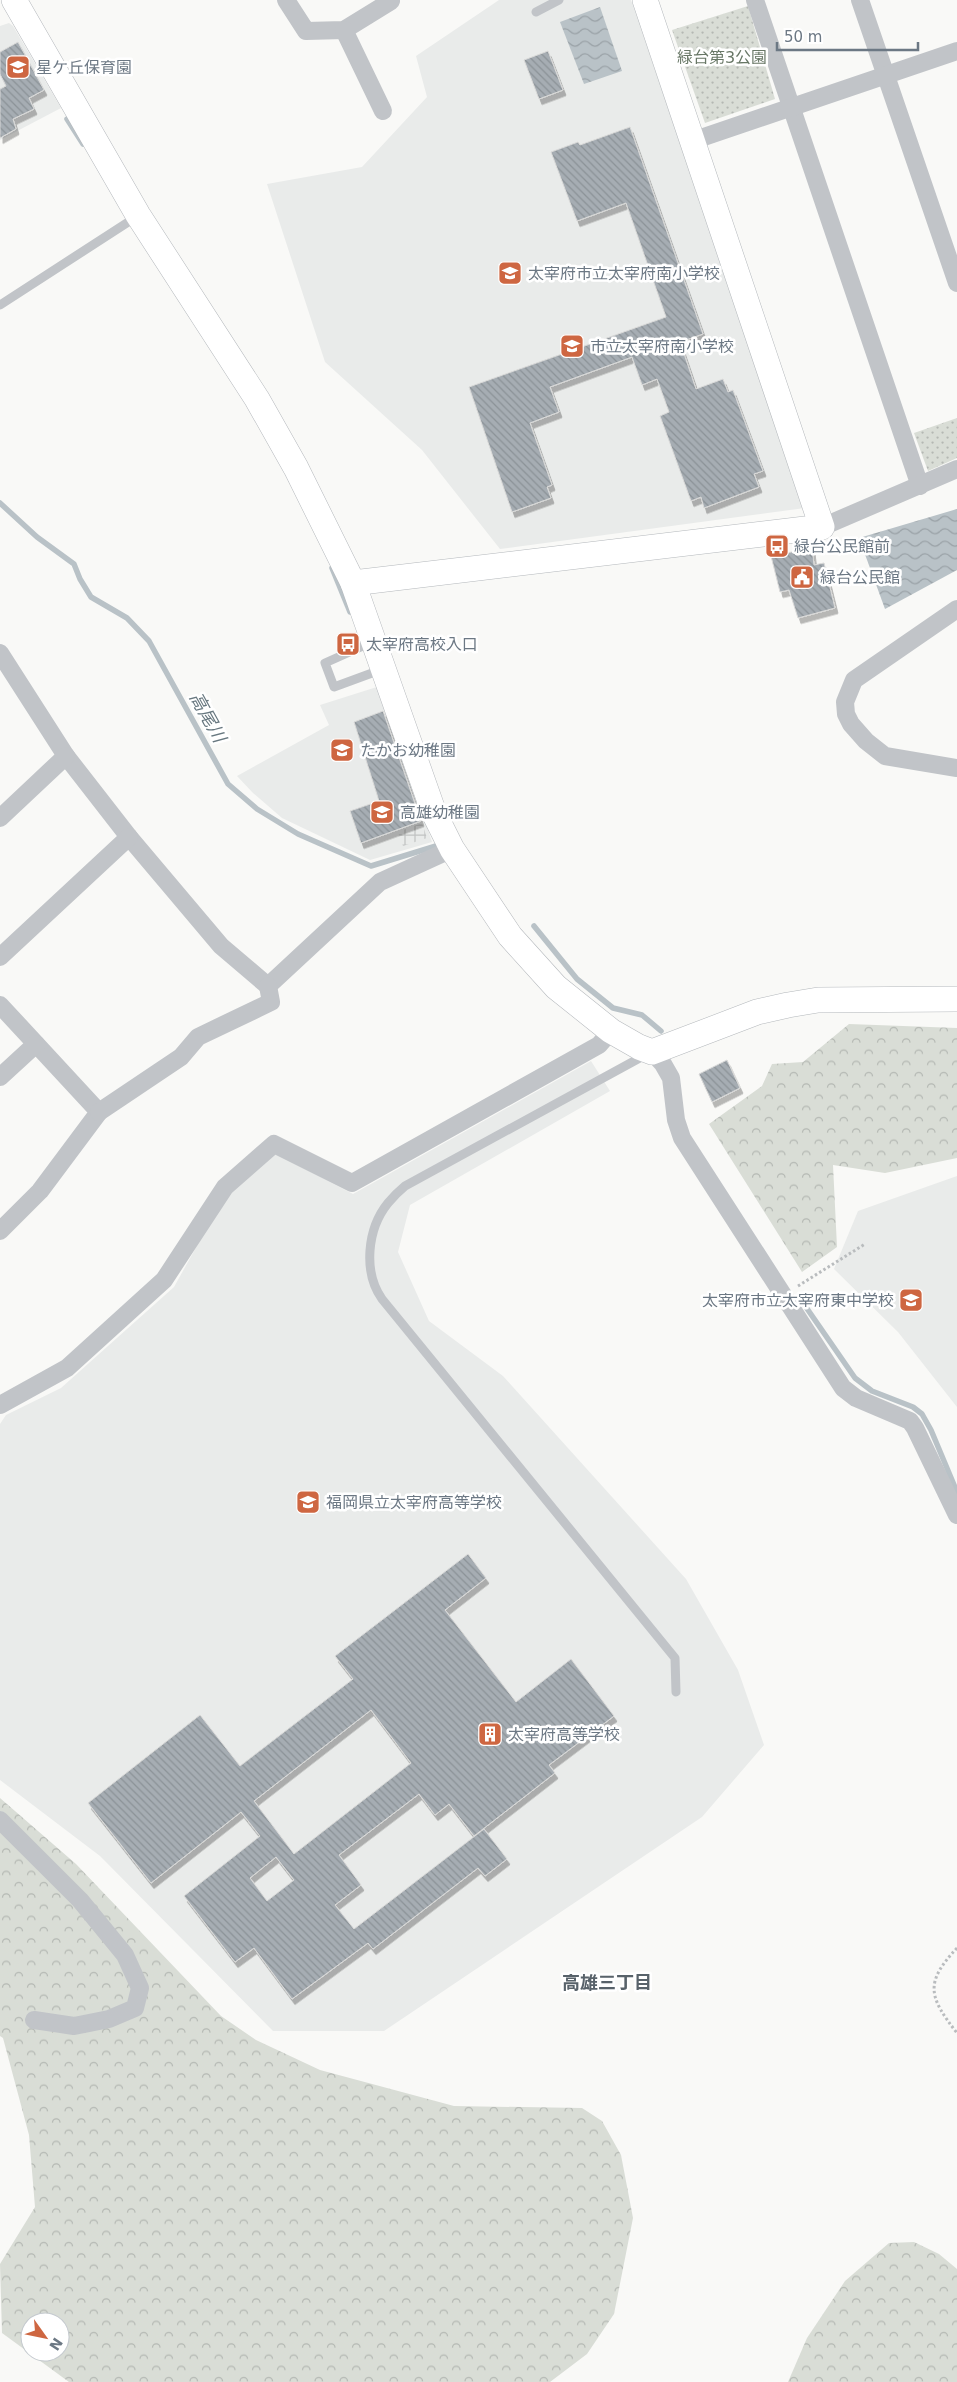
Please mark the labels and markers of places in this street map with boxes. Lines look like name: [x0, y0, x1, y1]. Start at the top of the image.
school or university icon: 星ケ丘保育園: [5, 54, 31, 80]
place label: 星ケ丘保育園: [36, 58, 132, 77]
school or university icon: 太宰府市立太宰府南小学校: [497, 260, 523, 286]
place label: 太宰府市立太宰府南小学校: [528, 264, 720, 283]
school or university icon: 市立太宰府南小学校: [559, 333, 585, 359]
place label: 市立太宰府南小学校: [590, 337, 734, 356]
bus stop icon: 緑台公民館前: [764, 533, 790, 559]
place label: 緑台公民館前: [794, 537, 890, 556]
public building icon: 緑台公民館: [789, 564, 815, 590]
place label: 緑台公民館: [820, 568, 900, 587]
bus stop icon: 太宰府高校入口: [335, 631, 361, 657]
place label: 太宰府高校入口: [366, 635, 478, 654]
school or university icon: たかお幼稚園: [329, 737, 355, 763]
place label: たかお幼稚園: [360, 741, 456, 760]
school or university icon: 高雄幼稚園: [369, 799, 395, 825]
place label: 高雄幼稚園: [400, 803, 480, 822]
school or university icon: 太宰府市立太宰府東中学校: [898, 1287, 924, 1313]
place label: 太宰府市立太宰府東中学校: [702, 1291, 894, 1310]
school or university icon: 福岡県立太宰府高等学校: [295, 1489, 321, 1515]
place label: 福岡県立太宰府高等学校: [326, 1493, 502, 1512]
building icon: 太宰府高等学校: [477, 1721, 503, 1747]
place label: 太宰府高等学校: [508, 1725, 620, 1744]

